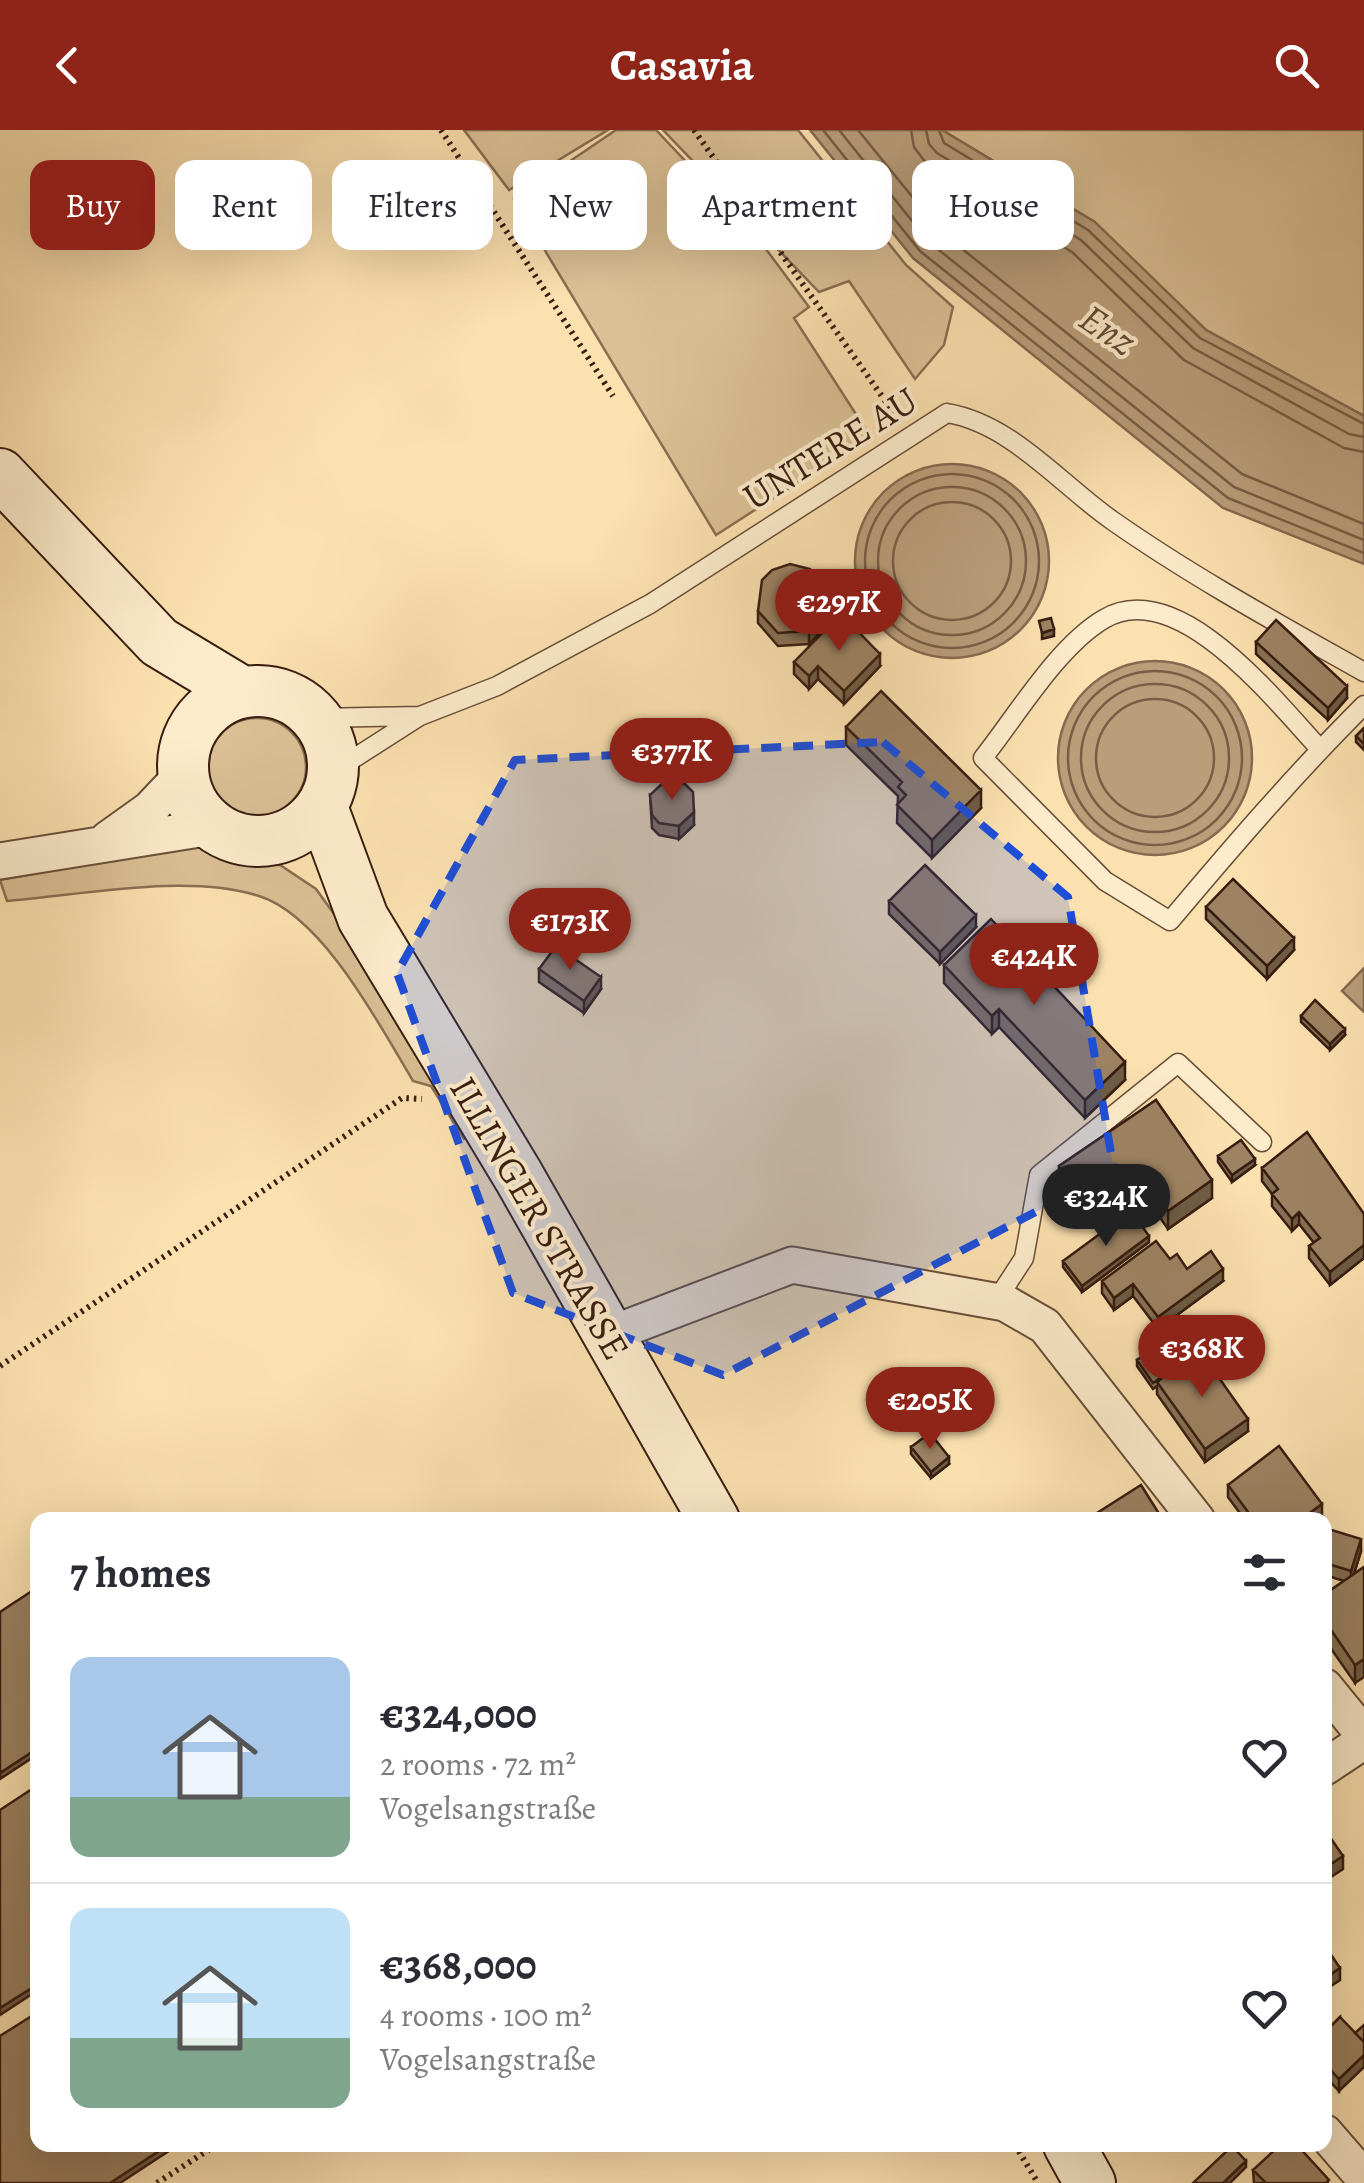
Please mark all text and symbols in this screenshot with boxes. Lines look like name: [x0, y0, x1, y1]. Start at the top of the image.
text: Casavia: [610, 34, 754, 96]
icon: back: [40, 38, 95, 93]
icon: search: [1269, 38, 1324, 93]
chip: Buy: [30, 160, 155, 250]
chip: Rent: [175, 160, 312, 250]
chip: Filters: [332, 160, 493, 250]
chip: New: [513, 160, 647, 250]
chip: Apartment: [667, 160, 892, 250]
chip: House: [912, 160, 1074, 250]
water label: Enz: [1069, 291, 1147, 368]
street label: UNTERE AU: [733, 374, 927, 522]
pin: €297K: [769, 569, 909, 654]
text: €297K: [797, 579, 881, 623]
pin: €377K: [602, 718, 742, 803]
text: €377K: [632, 728, 712, 772]
pin: €173K: [500, 888, 640, 973]
text: €173K: [531, 898, 609, 942]
pin: €424K: [964, 923, 1104, 1008]
text: €424K: [992, 933, 1076, 977]
street label: ILLINGER STRASSE: [438, 1067, 642, 1369]
pin: €324K: [1036, 1164, 1176, 1249]
text: €324K: [1064, 1174, 1148, 1218]
pin: €368K: [1132, 1315, 1272, 1400]
text: €368K: [1160, 1325, 1244, 1369]
pin: €205K: [860, 1367, 1000, 1452]
text: €205K: [888, 1377, 972, 1421]
text: 7 homes: [70, 1544, 211, 1601]
icon: filters: [1237, 1545, 1292, 1600]
text: €324,000: [380, 1685, 537, 1742]
icon: home: [150, 1697, 270, 1817]
icon: heart: [1237, 1730, 1292, 1785]
text: 2 rooms · 72 m²: [380, 1742, 576, 1786]
text: Vogelsangstraße: [380, 1786, 596, 1830]
text: €368,000: [380, 1936, 537, 1993]
icon: home: [150, 1948, 270, 2068]
icon: heart: [1237, 1981, 1292, 2036]
text: 4 rooms · 100 m²: [380, 1993, 592, 2037]
text: Vogelsangstraße: [380, 2037, 596, 2081]

